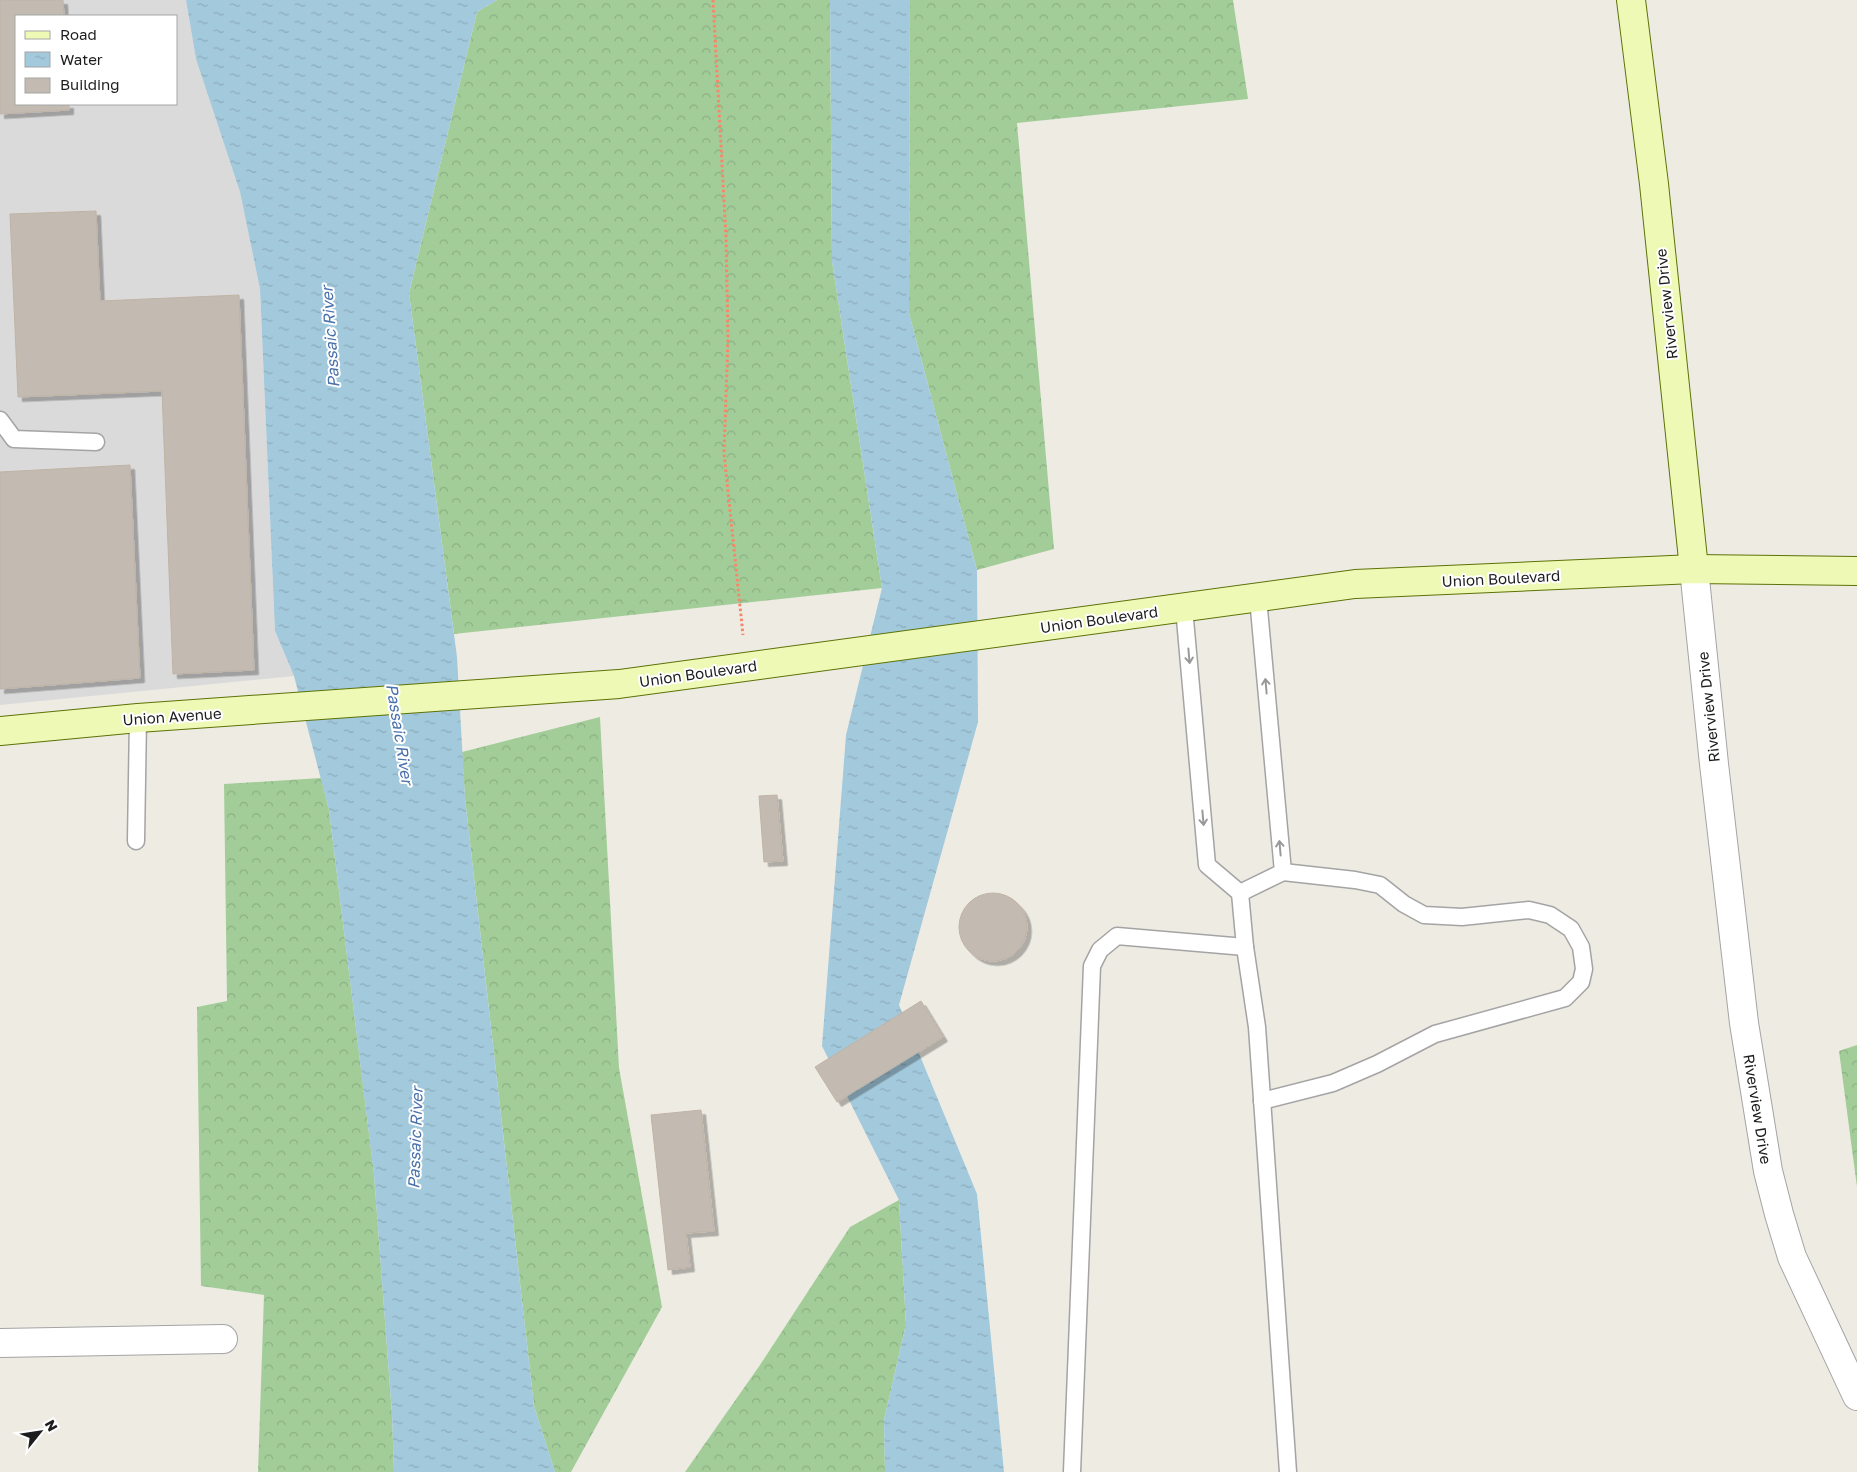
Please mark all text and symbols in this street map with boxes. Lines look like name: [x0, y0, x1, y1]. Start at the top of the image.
legend: [15, 15, 178, 105]
text: Road: [60, 25, 97, 43]
text: Water: [60, 50, 103, 68]
text: Building: [60, 75, 120, 93]
street label: Riverview Drive: [1651, 247, 1681, 360]
water label: Passaic River: [316, 283, 344, 388]
street label: Union Boulevard: [1441, 566, 1561, 590]
street label: Union Boulevard: [1039, 602, 1159, 636]
one-way arrow: [1184, 648, 1193, 664]
street label: Riverview Drive: [1693, 650, 1723, 763]
street label: Union Boulevard: [638, 656, 758, 690]
one-way arrow: [1261, 678, 1271, 694]
water label: Passaic River: [382, 682, 418, 789]
street label: Union Avenue: [122, 704, 222, 728]
one-way arrow: [1198, 810, 1207, 826]
one-way arrow: [1276, 840, 1285, 856]
street label: Riverview Drive: [1740, 1053, 1776, 1166]
water label: Passaic River: [403, 1084, 427, 1189]
north arrow: [15, 1407, 65, 1457]
text: N: [42, 1416, 62, 1434]

